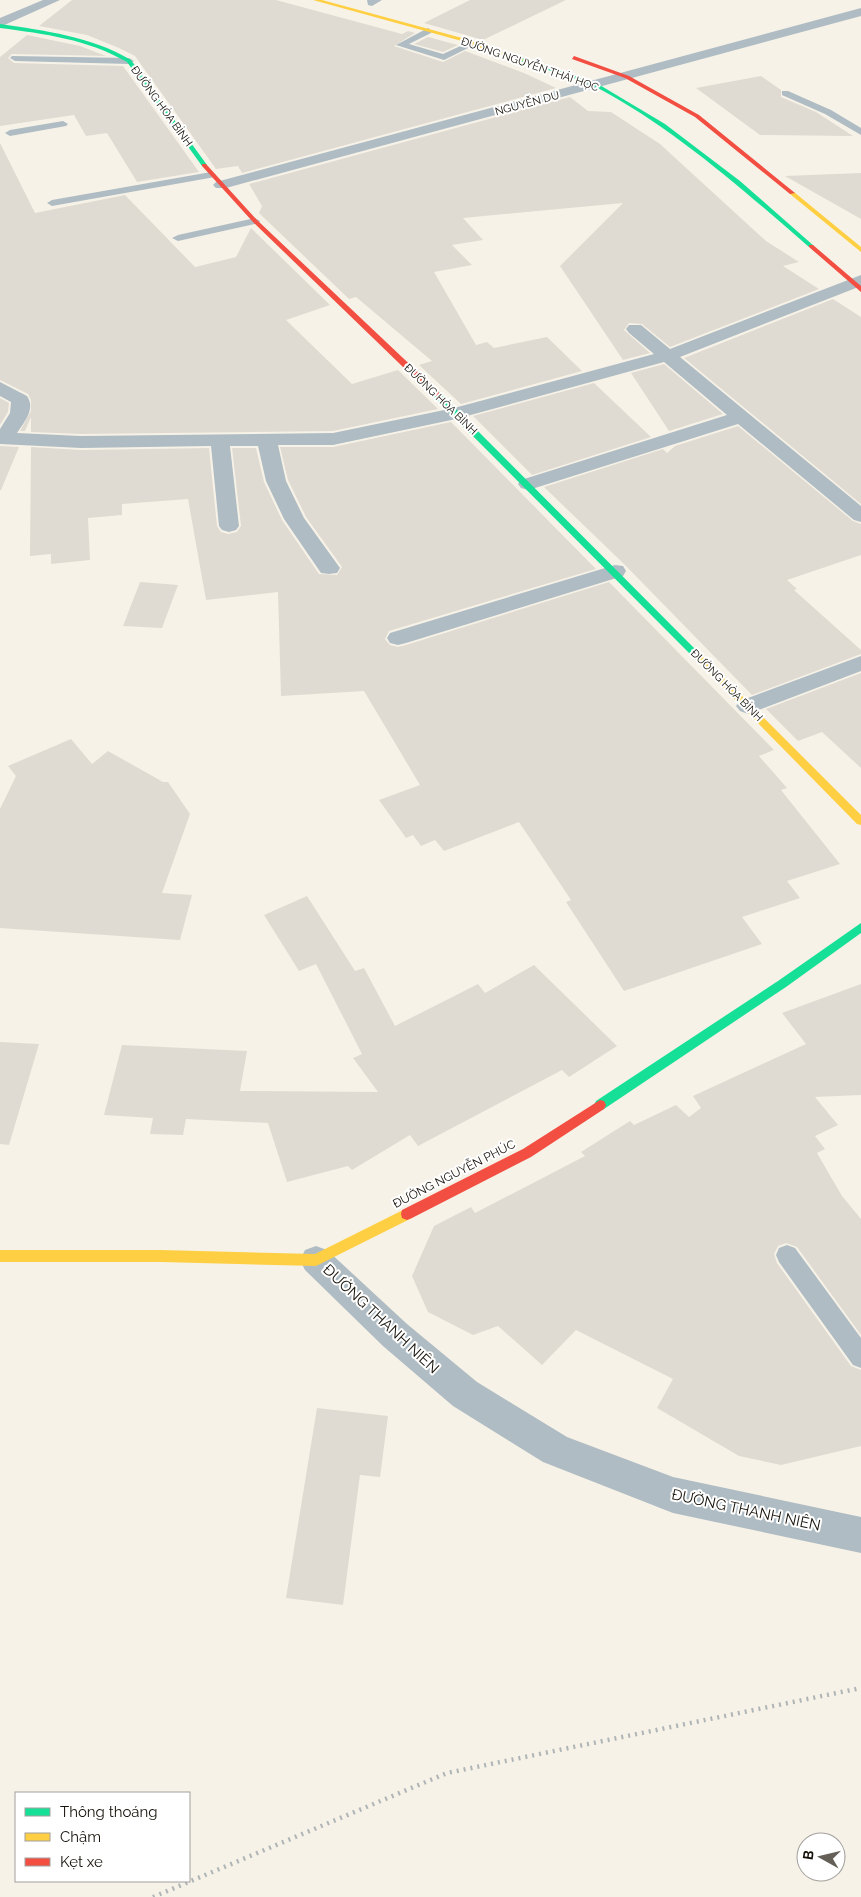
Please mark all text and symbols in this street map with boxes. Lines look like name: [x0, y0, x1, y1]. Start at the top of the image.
street label: ĐƯỜNG NGUYỄN THÁI HỌC: [459, 34, 601, 94]
street label: ĐƯỜNG HÒA BÌNH: [128, 63, 196, 149]
street label: NGUYỄN DU: [493, 88, 561, 118]
street label: ĐƯỜNG HÒA BÌNH: [401, 361, 481, 437]
street label: ĐƯỜNG HÒA BÌNH: [688, 646, 766, 724]
street label: ĐƯỜNG NGUYỄN PHÚC: [390, 1137, 518, 1211]
street label: ĐƯỜNG THANH NIÊN: [319, 1261, 443, 1377]
street label: ĐƯỜNG THANH NIÊN: [670, 1485, 822, 1535]
legend: [15, 1792, 190, 1882]
text: Thông thoáng: [60, 1803, 158, 1821]
text: Chậm: [60, 1828, 101, 1846]
north arrow: [796, 1832, 846, 1882]
text: B: [800, 1849, 817, 1861]
text: Kẹt xe: [60, 1853, 103, 1871]

